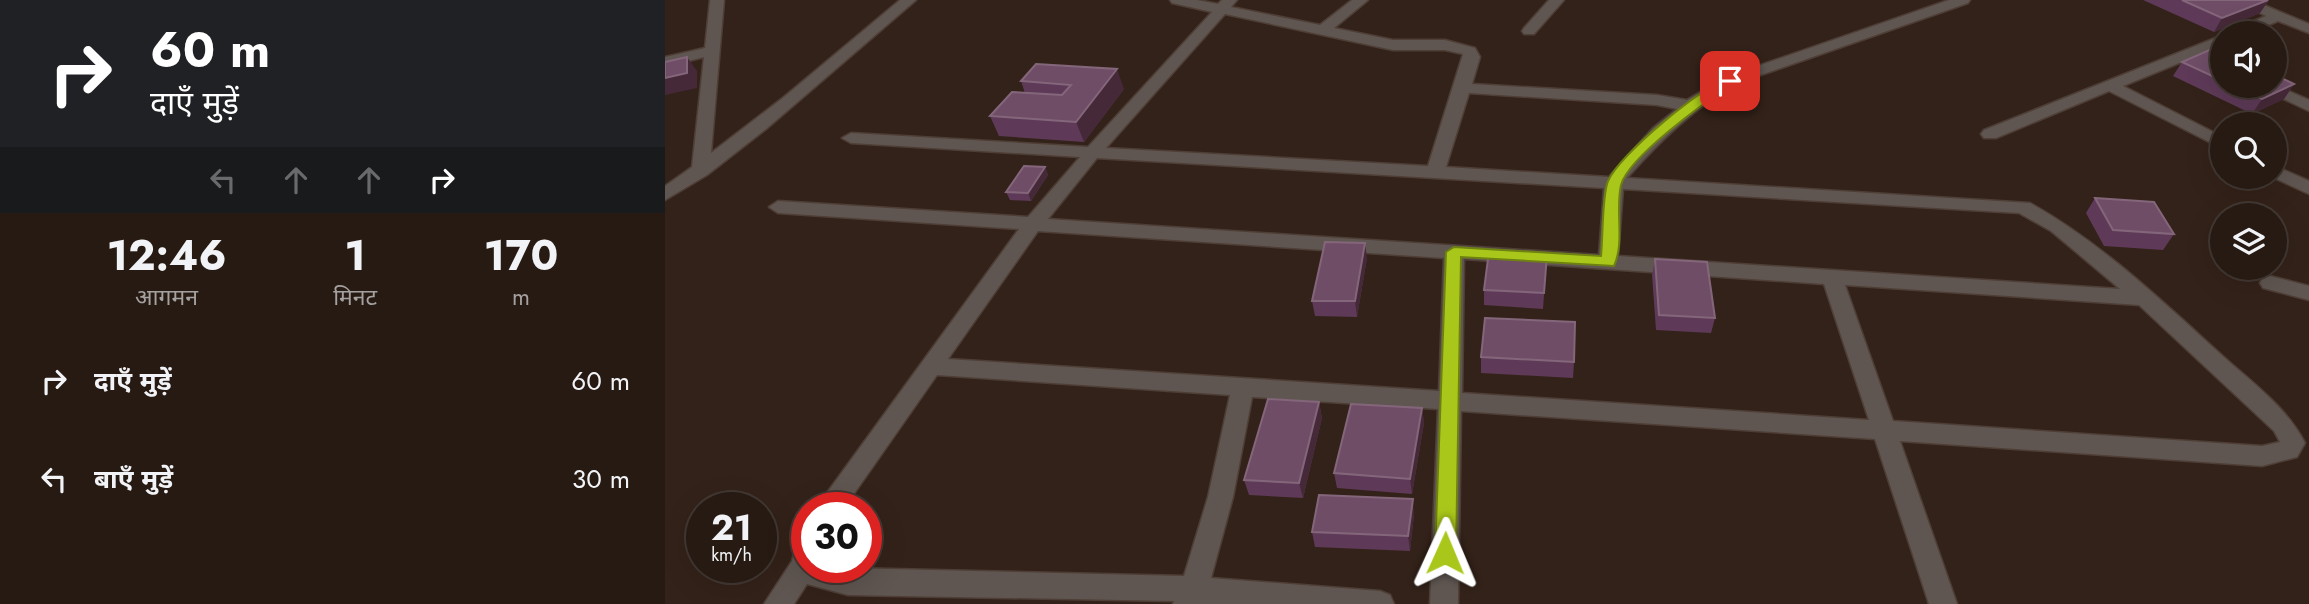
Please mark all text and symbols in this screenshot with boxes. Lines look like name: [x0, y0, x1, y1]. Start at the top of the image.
text: 60 m: [150, 15, 270, 85]
map controls: [2210, 21, 2287, 280]
button: sound: [2210, 21, 2287, 98]
icon: right: [35, 28, 126, 119]
pin: [1700, 51, 1760, 111]
icon: arrive: [1711, 62, 1749, 100]
text: दाएँ मुड़ें: [150, 80, 239, 126]
button: search: [2210, 112, 2287, 189]
icon: left: [204, 161, 242, 199]
icon: ahead: [277, 161, 315, 199]
icon: ahead: [350, 161, 388, 199]
icon: right: [423, 161, 461, 199]
button: layers: [2210, 203, 2287, 280]
text: 12:46: [107, 225, 227, 286]
text: 1: [344, 225, 366, 286]
text: 170: [484, 225, 558, 286]
text: आगमन: [135, 280, 198, 314]
text: मिनट: [333, 280, 377, 314]
text: m: [512, 280, 530, 314]
icon: right: [35, 362, 73, 400]
text: दाएँ मुड़ें: [94, 362, 172, 400]
text: 60 m: [571, 362, 630, 400]
icon: left: [35, 460, 73, 498]
text: बाएँ मुड़ें: [94, 460, 173, 498]
text: 30 m: [572, 460, 630, 498]
speed limit sign: 30: [791, 492, 882, 583]
text: 21: [711, 503, 752, 553]
position arrow: [1408, 516, 1482, 590]
text: km/h: [711, 542, 752, 568]

